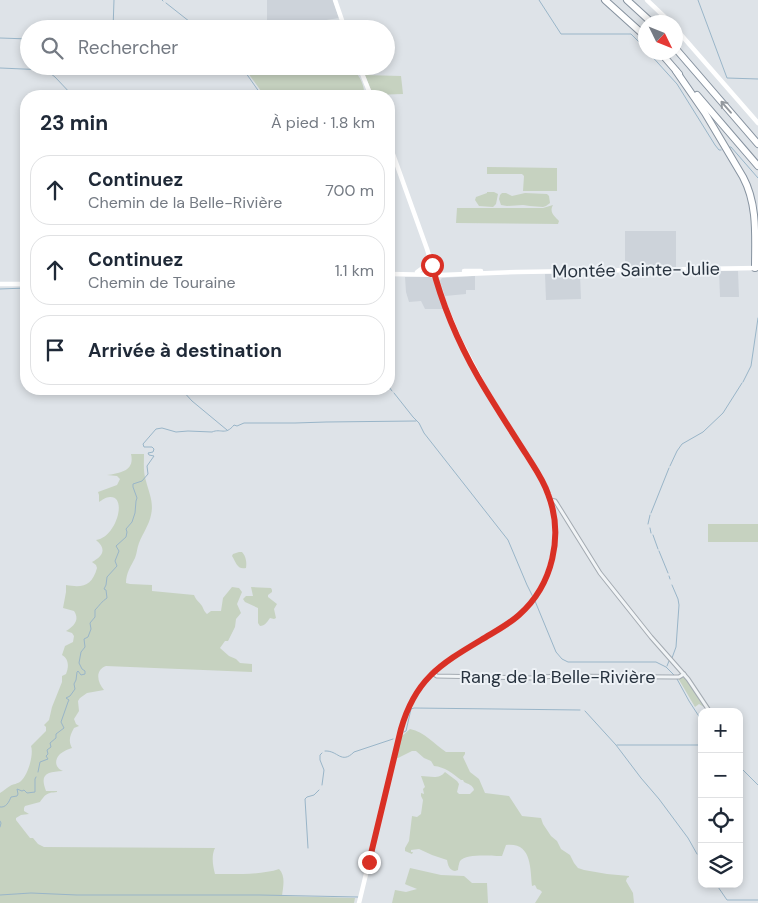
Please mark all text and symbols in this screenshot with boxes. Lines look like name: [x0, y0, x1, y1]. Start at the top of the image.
north arrow: [638, 15, 683, 60]
search box: [20, 20, 395, 75]
icon: search: [38, 34, 66, 62]
text: Rechercher: [78, 35, 178, 60]
one-way arrow: [720, 101, 732, 114]
text: 23 min: [40, 109, 108, 137]
text: À pied · 1.8 km: [271, 112, 375, 133]
text: Continuez: [88, 167, 183, 192]
icon: ahead: [41, 176, 69, 204]
text: 700 m: [325, 180, 374, 201]
text: Chemin de la Belle-Rivière: [88, 192, 282, 213]
text: Continuez: [88, 247, 183, 272]
route start: [421, 254, 444, 277]
icon: ahead: [41, 256, 69, 284]
street label: Montée Sainte-Julie: [552, 257, 720, 283]
text: 1.1 km: [335, 260, 374, 281]
text: Chemin de Touraine: [88, 272, 236, 293]
icon: arrive: [41, 336, 69, 364]
text: Arrivée à destination: [88, 338, 282, 363]
street label: Rang de la Belle-Rivière: [461, 665, 655, 689]
map controls: [698, 708, 743, 888]
button: +: [698, 708, 743, 753]
button: −: [698, 753, 743, 798]
button: locate: [698, 798, 743, 843]
button: layers: [698, 843, 743, 888]
route end: [358, 851, 381, 874]

